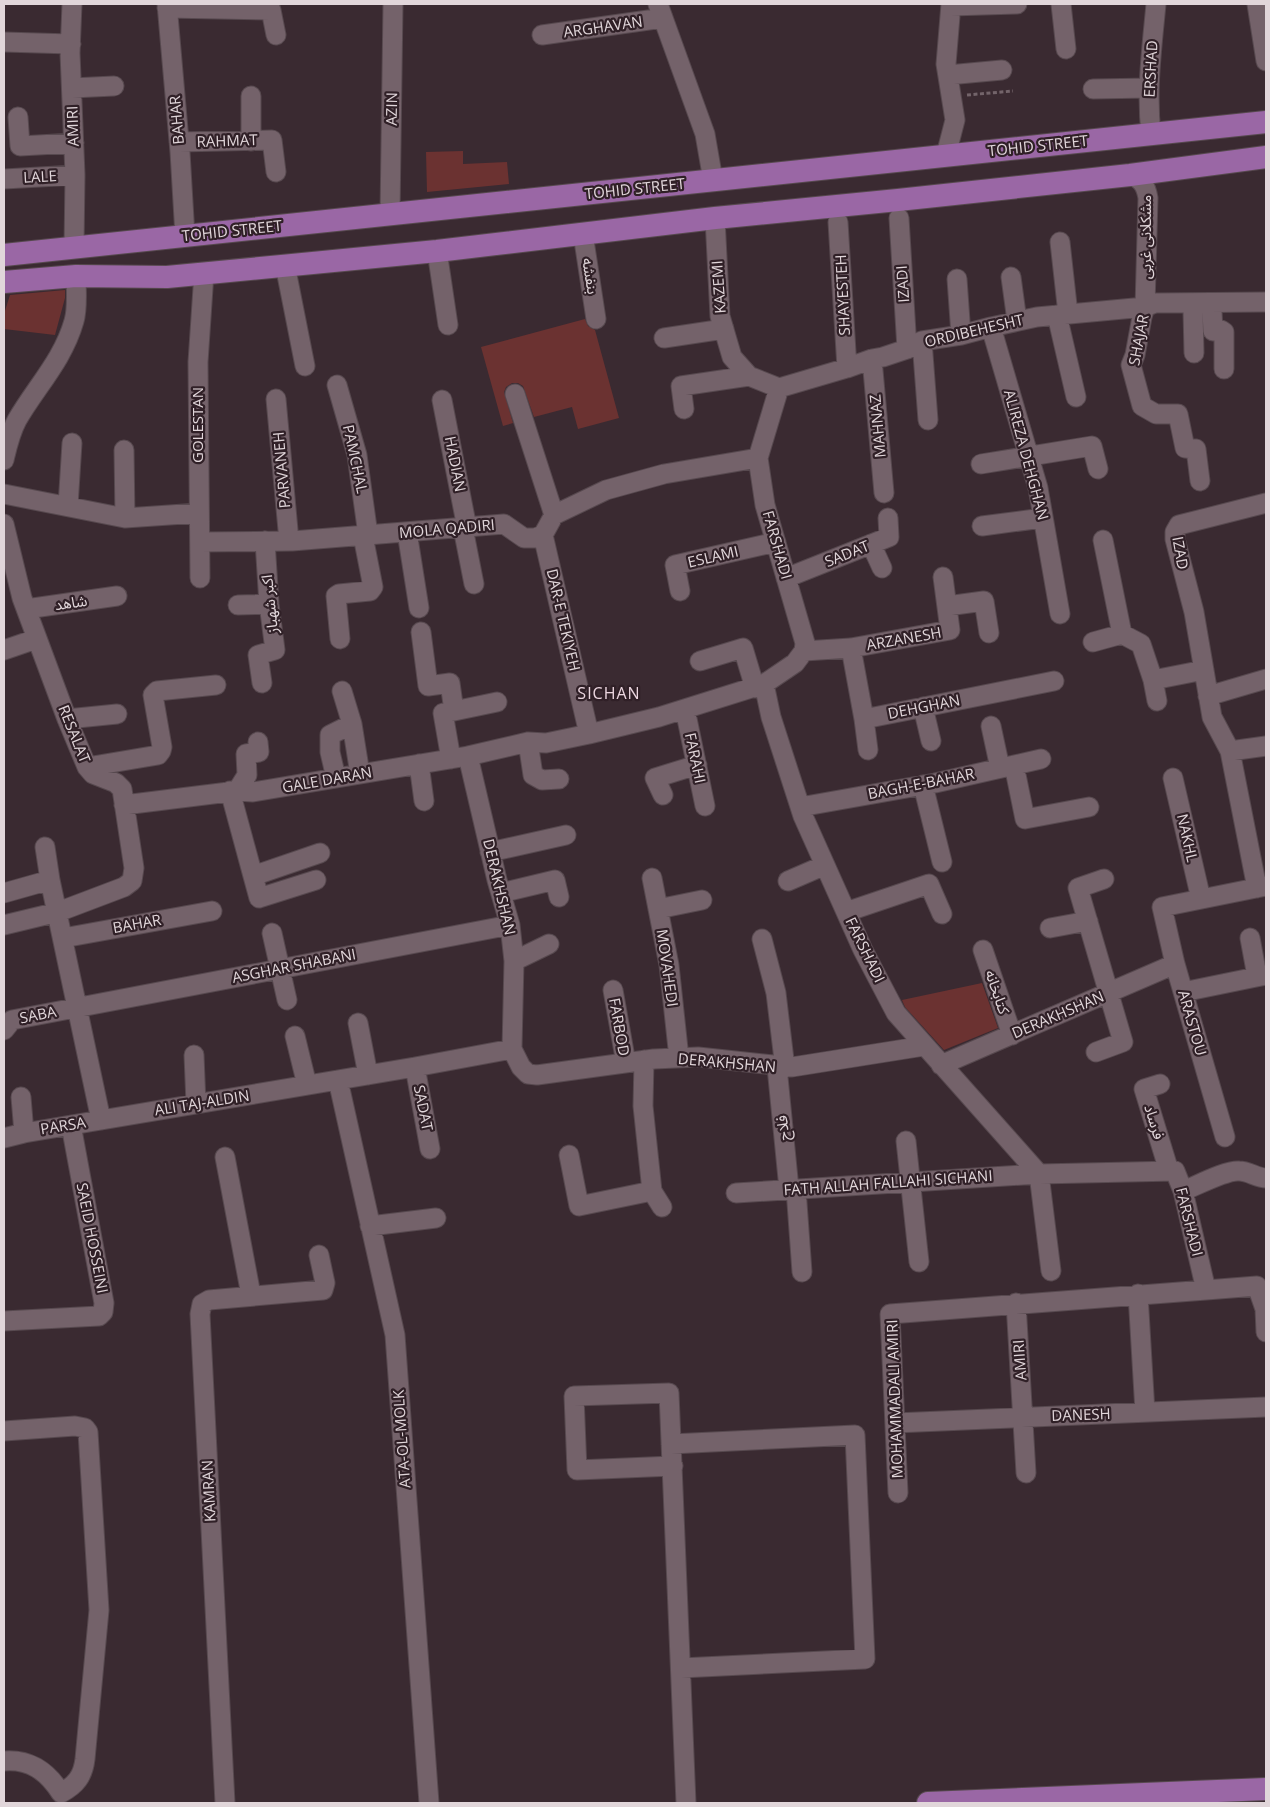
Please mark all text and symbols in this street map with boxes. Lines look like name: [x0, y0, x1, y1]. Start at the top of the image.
street label: ARGHAVAN: [562, 11, 644, 41]
street label: ERSHAD: [1139, 40, 1161, 98]
street label: AZIN: [381, 92, 401, 126]
street label: BAHAR: [164, 94, 188, 145]
street label: AMIRI: [61, 105, 83, 147]
street label: RAHMAT: [196, 129, 259, 151]
street label: TOHID STREET: [987, 130, 1090, 160]
street label: LALE: [23, 165, 57, 187]
street label: TOHID STREET: [584, 173, 687, 203]
street label: مشکلانی غربی: [1135, 195, 1155, 279]
street label: TOHID STREET: [181, 215, 284, 245]
street label: SHAYESTEH: [830, 254, 854, 336]
street label: بنفشه: [578, 256, 604, 296]
street label: KAZEMI: [706, 260, 730, 314]
street label: IZADI: [891, 265, 913, 303]
street label: ORDIBEHESHT: [922, 309, 1026, 351]
street label: SHAJAR: [1123, 312, 1153, 367]
street label: GOLESTAN: [187, 387, 207, 463]
street label: ALIREZA DEHGHAN: [1000, 387, 1054, 522]
street label: MAHNAZ: [864, 394, 890, 459]
street label: PAMCHAL: [339, 423, 373, 495]
street label: PARVANEH: [268, 431, 294, 509]
street label: HADIAN: [441, 434, 471, 493]
street label: FARSHADI: [759, 508, 797, 581]
street label: MOLA QADIRI: [398, 514, 496, 542]
street label: SADAT: [821, 535, 873, 571]
street label: IZAD: [1168, 535, 1194, 571]
street label: ESLAMI: [685, 540, 740, 572]
street label: DAR-E TEKIYEH: [542, 567, 585, 673]
street label: اکبر شهباز: [256, 574, 282, 636]
street label: شاهد: [53, 590, 89, 614]
street label: ARZANESH: [865, 622, 943, 654]
district label: SICHAN: [577, 682, 641, 704]
street label: DEHGHAN: [886, 689, 962, 723]
street label: RESALAT: [54, 702, 96, 766]
street label: FARAHI: [681, 731, 711, 785]
street label: GALE DARAN: [280, 761, 373, 797]
street label: BAGH-E-BAHAR: [866, 763, 977, 803]
street label: NAKHL: [1173, 812, 1203, 864]
street label: DERAKHSHAN: [479, 837, 521, 937]
street label: BAHAR: [111, 909, 163, 937]
street label: FARSHADI: [841, 914, 890, 986]
street label: MOVAHEDI: [653, 928, 683, 1008]
street label: ASGHAR SHABANI: [230, 943, 357, 987]
street label: کتابخانه: [981, 967, 1015, 1017]
street label: DERAKHSHAN: [1008, 986, 1107, 1042]
street label: ARASTOU: [1174, 988, 1212, 1058]
street label: FARBOD: [605, 996, 635, 1057]
street label: SABA: [18, 1001, 58, 1027]
street label: DERAKHSHAN: [677, 1048, 777, 1076]
street label: SADAT: [410, 1083, 438, 1133]
street label: ALI TAJ-ALDIN: [153, 1085, 251, 1119]
street label: فرساد: [1140, 1102, 1170, 1142]
street label: PARSA: [39, 1111, 87, 1138]
street label: فلاح: [771, 1114, 796, 1142]
street label: FATH ALLAH FALLAHI SICHANI: [783, 1165, 993, 1199]
street label: SAEID HOSSEINI: [72, 1181, 114, 1295]
street label: FARSHADI: [1172, 1185, 1208, 1258]
street label: MOHAMMADALI AMIRI: [881, 1319, 907, 1479]
street label: AMIRI: [1008, 1339, 1030, 1381]
street label: ATA-OL-MOLK: [388, 1388, 414, 1489]
street label: DANESH: [1051, 1403, 1111, 1425]
street label: KAMRAN: [196, 1459, 220, 1523]

